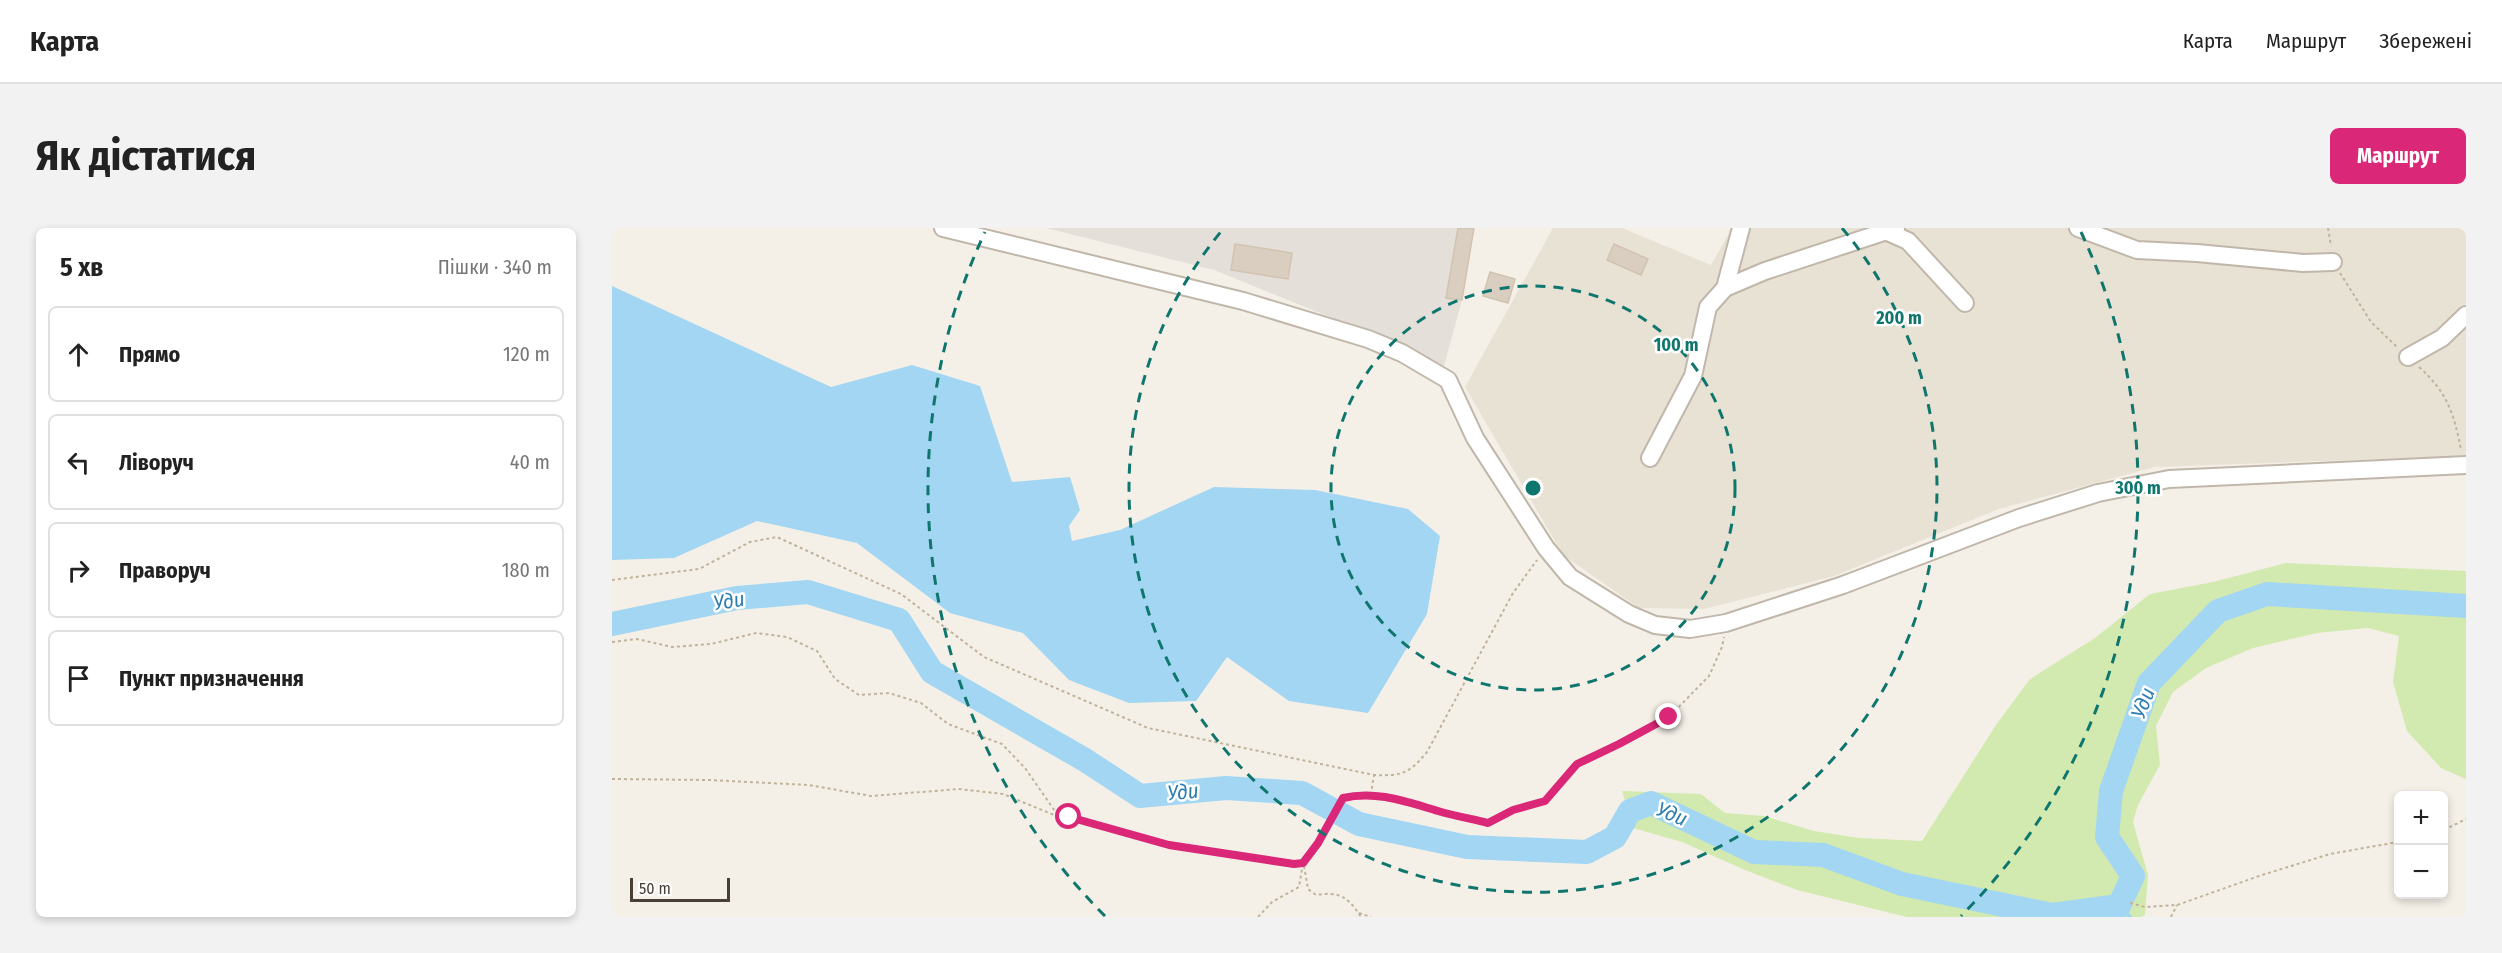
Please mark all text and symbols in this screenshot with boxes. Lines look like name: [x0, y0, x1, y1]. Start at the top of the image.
text: Карта: [30, 25, 99, 58]
text: Карта: [2183, 28, 2233, 54]
text: Маршрут: [2266, 28, 2346, 54]
text: Збережені: [2379, 28, 2472, 54]
button: Маршрут: [2330, 128, 2466, 184]
text: Як дістатися: [36, 131, 256, 181]
text: 5 хв: [60, 252, 104, 283]
text: Пішки · 340 m: [438, 255, 552, 279]
text: 200 m: [1875, 307, 1922, 329]
text: 100 m: [1654, 334, 1698, 356]
icon: ahead: [62, 338, 95, 371]
text: Прямо: [119, 341, 180, 368]
text: 120 m: [503, 342, 550, 366]
icon: left: [62, 446, 95, 479]
text: Ліворуч: [119, 449, 194, 476]
text: 40 m: [510, 450, 550, 474]
text: 300 m: [2114, 477, 2161, 499]
centre of rings: [1523, 478, 1543, 498]
icon: right: [62, 554, 95, 587]
text: Праворуч: [119, 557, 211, 584]
text: 180 m: [502, 558, 550, 582]
water label: Уди: [712, 586, 746, 616]
icon: arrive: [62, 662, 95, 695]
text: Пункт призначення: [119, 665, 304, 692]
water label: Уди: [2125, 684, 2161, 722]
route end: [1655, 703, 1681, 729]
water label: Уди: [1166, 778, 1200, 806]
map controls: [2394, 791, 2448, 899]
button: +: [2394, 791, 2448, 845]
water label: Уди: [1653, 796, 1691, 832]
route start: [1055, 803, 1081, 829]
button: −: [2394, 845, 2448, 899]
scale bar: [630, 875, 730, 902]
text: 50 m: [639, 879, 671, 898]

